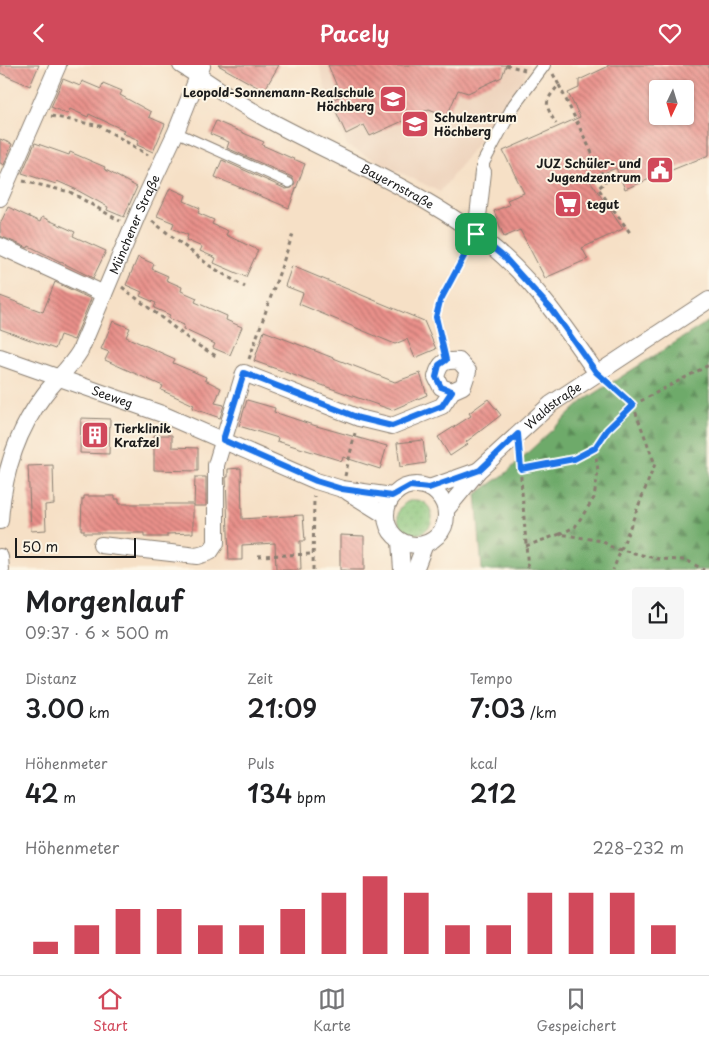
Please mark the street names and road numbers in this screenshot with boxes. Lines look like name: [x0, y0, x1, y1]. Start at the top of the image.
street label: Bayernstraße: [357, 159, 438, 213]
street label: Münchener Straße: [104, 172, 164, 277]
street label: Waldstraße: [520, 378, 585, 433]
street label: Seeweg: [89, 381, 135, 412]

